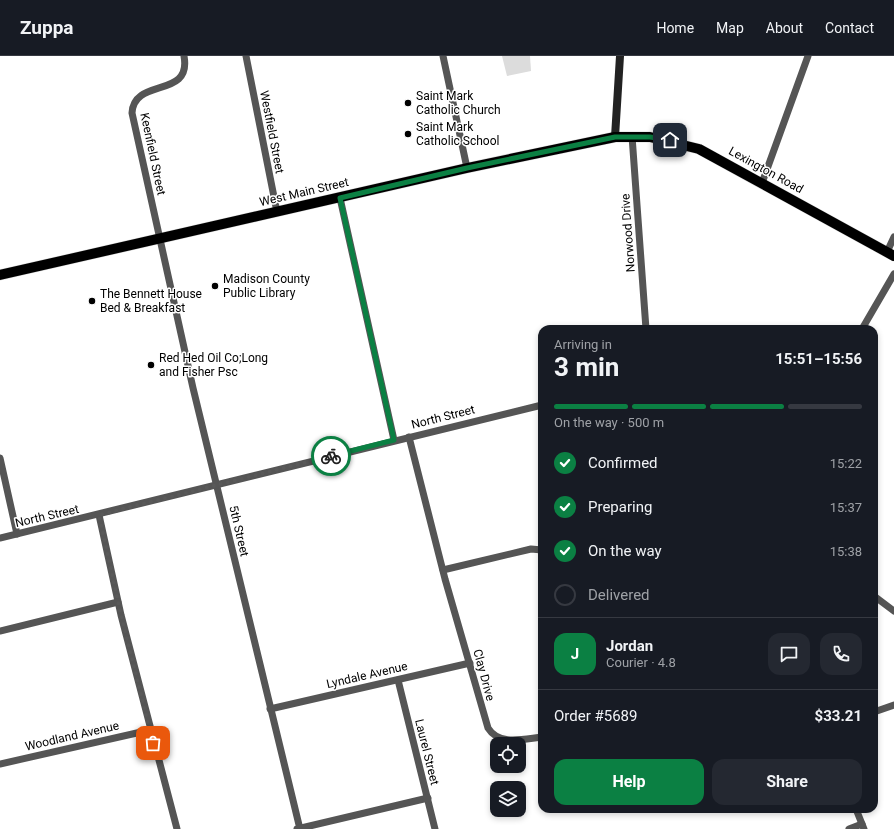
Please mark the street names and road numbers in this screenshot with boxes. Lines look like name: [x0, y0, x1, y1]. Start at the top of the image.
street label: Westfield Street: [257, 89, 287, 175]
street label: Keenfield Street: [137, 111, 169, 197]
street label: Lexington Road: [726, 144, 806, 196]
street label: West Main Street: [258, 175, 350, 209]
street label: Norwood Drive: [618, 193, 638, 273]
street label: North Street: [410, 402, 476, 432]
street label: North Street: [14, 502, 80, 530]
street label: 5th Street: [226, 504, 252, 558]
street label: Clay Drive: [470, 648, 498, 702]
street label: Lyndale Avenue: [325, 659, 409, 691]
street label: Woodland Avenue: [24, 718, 120, 754]
street label: Laurel Street: [412, 718, 442, 786]

